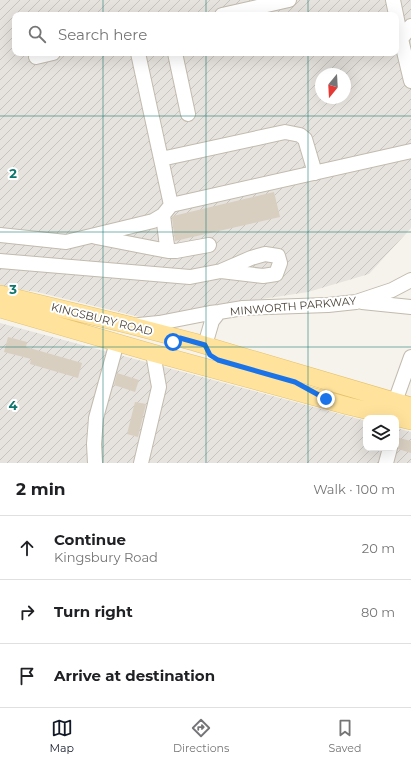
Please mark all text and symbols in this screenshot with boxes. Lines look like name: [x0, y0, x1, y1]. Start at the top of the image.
search box: [12, 12, 399, 56]
icon: search: [26, 23, 48, 45]
text: Search here: [58, 25, 147, 44]
north arrow: [315, 68, 351, 104]
text: 2: [9, 165, 17, 181]
text: 3: [8, 281, 17, 297]
street label: MINWORTH PARKWAY: [229, 294, 357, 318]
street label: KINGSBURY ROAD: [50, 300, 154, 338]
route start: [164, 333, 182, 351]
route end: [317, 390, 335, 408]
text: 4: [9, 397, 18, 413]
map controls: [363, 415, 399, 451]
button: layers: [363, 415, 399, 451]
text: 2 min: [16, 479, 66, 499]
text: Walk · 100 m: [313, 481, 395, 497]
text: Continue: [54, 530, 126, 549]
icon: ahead: [16, 537, 38, 559]
text: 20 m: [362, 540, 395, 556]
text: Kingsbury Road: [54, 549, 158, 565]
icon: right: [16, 601, 38, 623]
text: Turn right: [54, 602, 133, 621]
text: 80 m: [361, 604, 395, 620]
icon: arrive: [16, 665, 38, 687]
text: Arrive at destination: [54, 666, 215, 685]
tab: Map: [50, 717, 74, 755]
tab: Directions: [173, 717, 229, 755]
tab: Saved: [328, 717, 361, 755]

